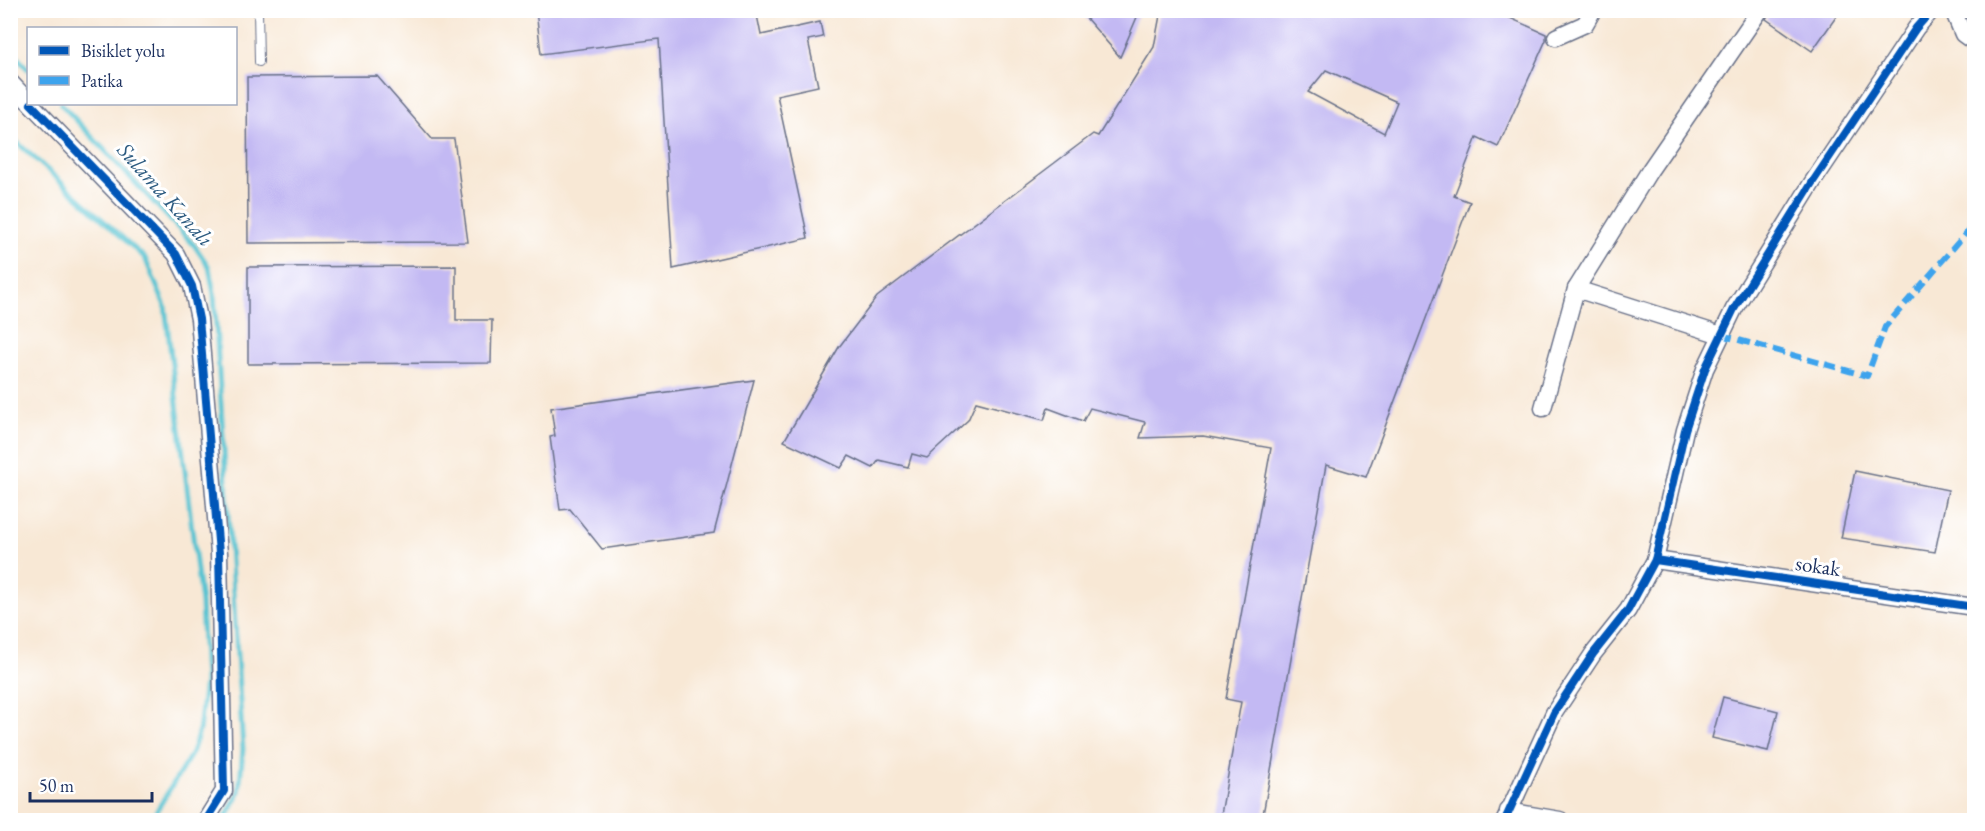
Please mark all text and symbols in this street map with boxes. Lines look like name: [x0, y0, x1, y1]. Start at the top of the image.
legend: [27, 27, 237, 105]
text: Bisiklet yolu: [81, 39, 166, 62]
text: Patika: [81, 69, 124, 92]
water label: Sulama Kanalı: [110, 135, 220, 253]
street label: sokak: [1794, 549, 1843, 582]
scale bar: [30, 765, 152, 803]
text: 50 m: [39, 774, 74, 797]

